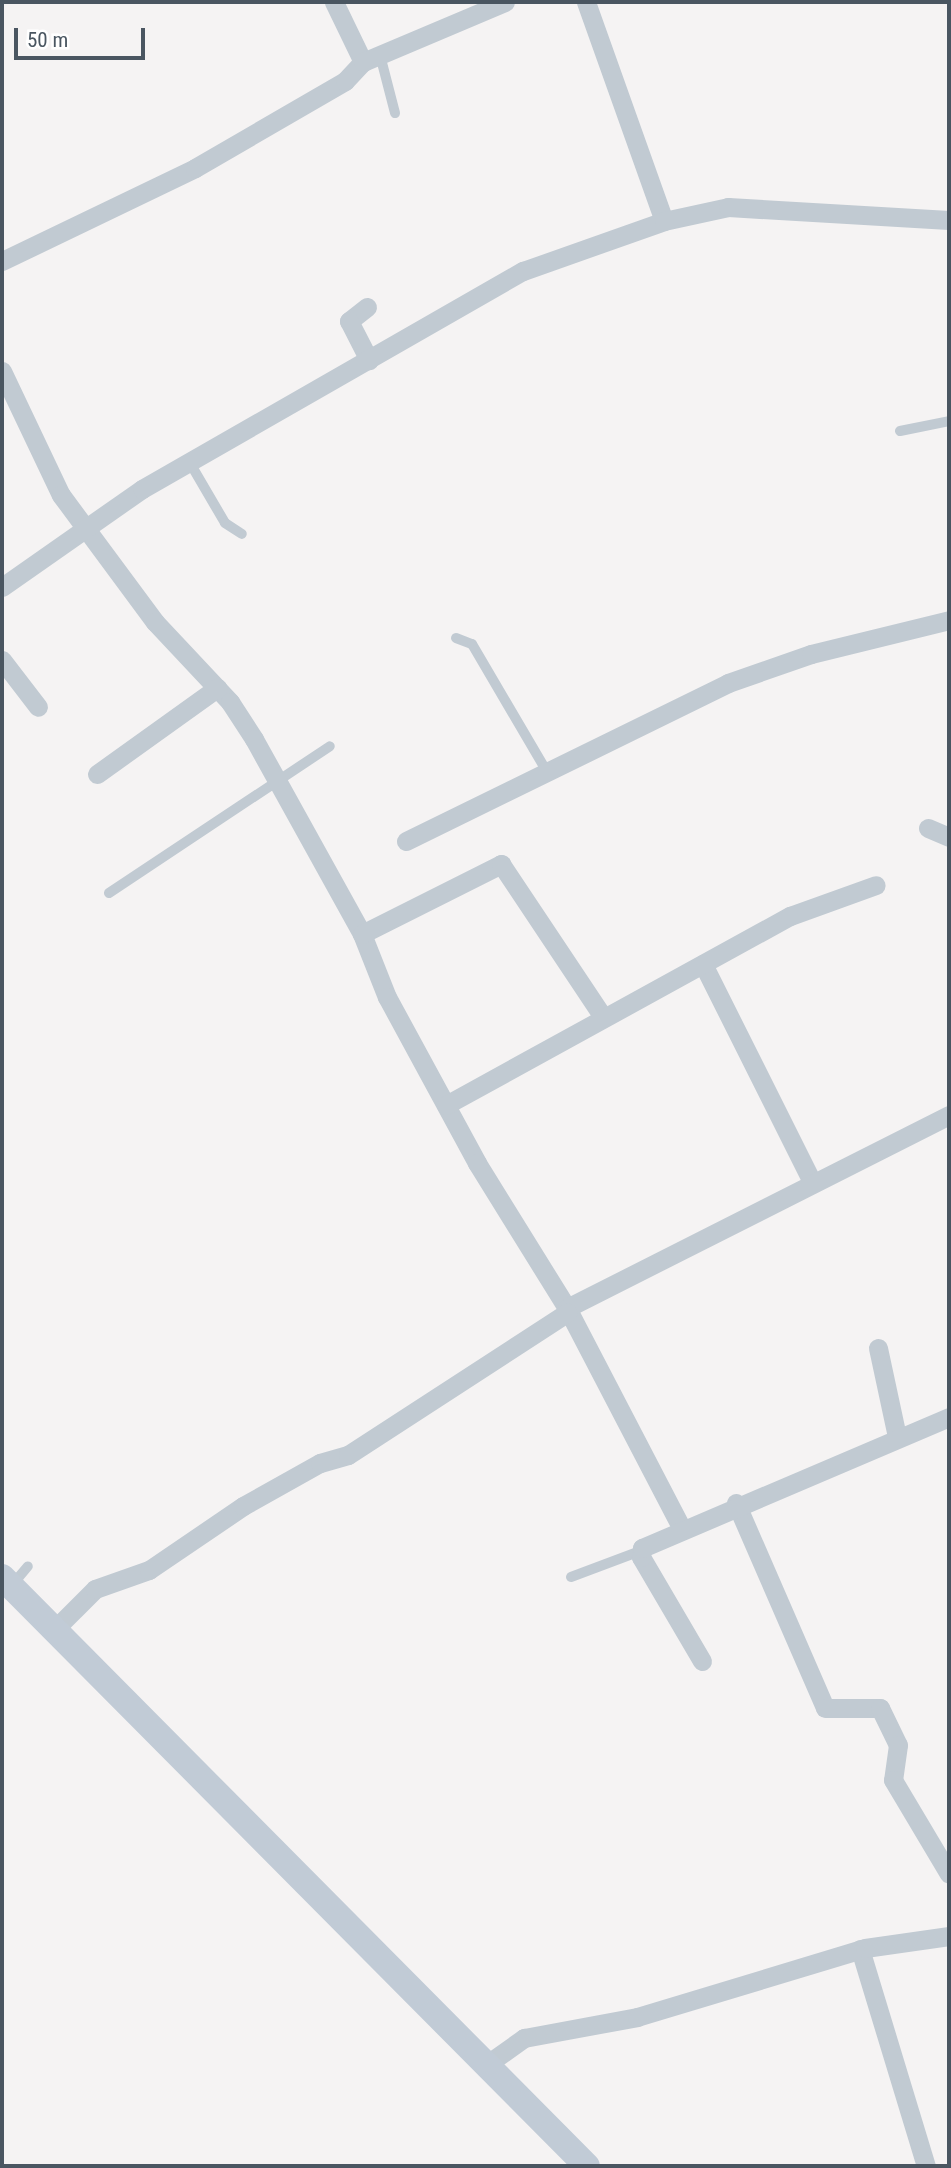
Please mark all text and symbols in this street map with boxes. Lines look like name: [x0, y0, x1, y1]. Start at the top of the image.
scale bar: [18, 14, 149, 58]
text: 50 m: [27, 28, 68, 52]

